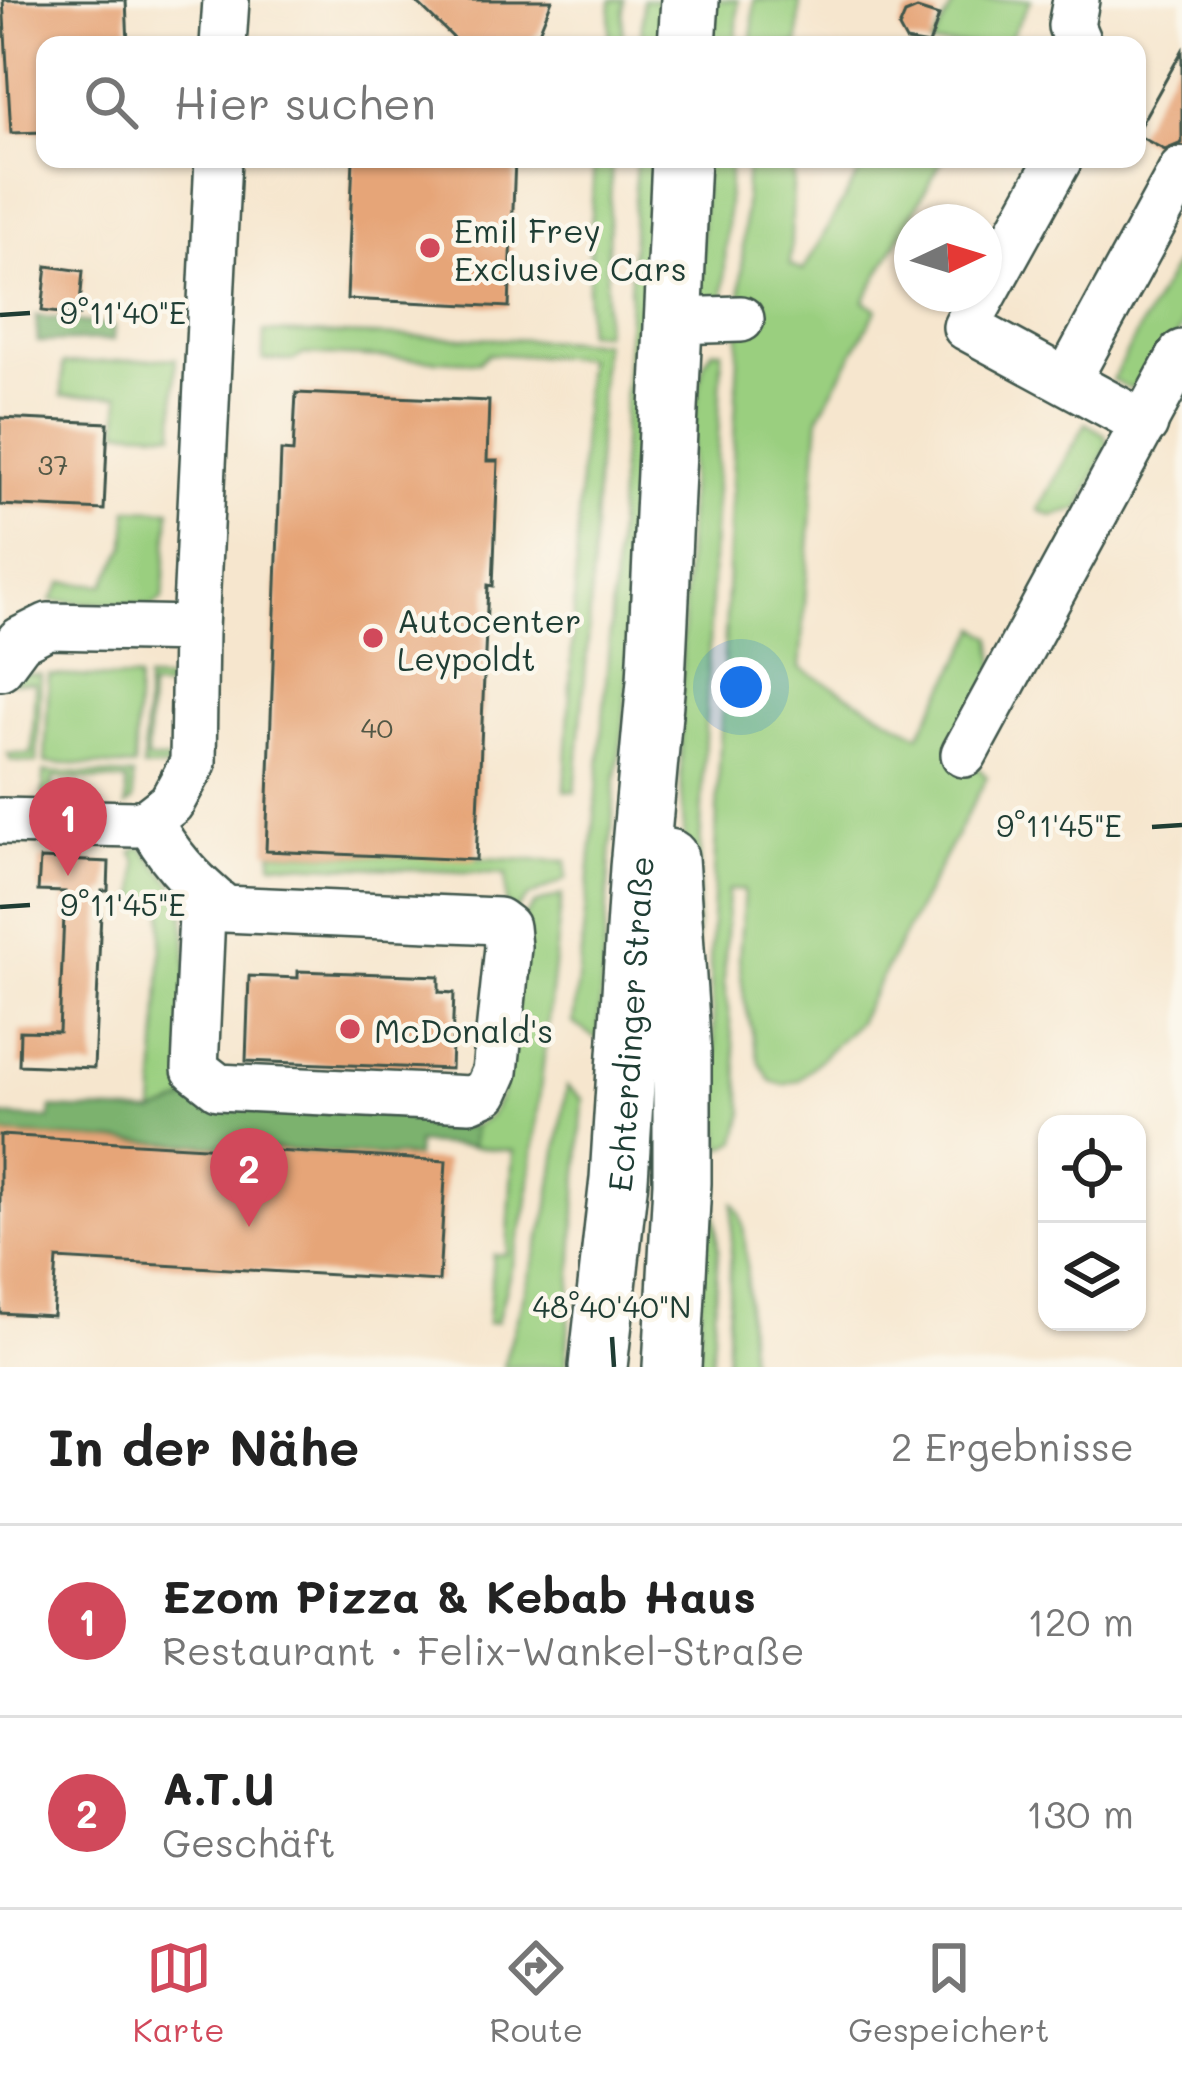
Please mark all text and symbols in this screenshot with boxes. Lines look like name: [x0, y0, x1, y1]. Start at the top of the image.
search box: [36, 36, 1146, 168]
icon: search: [78, 69, 144, 135]
text: Hier suchen: [174, 73, 436, 131]
north arrow: [894, 204, 1002, 312]
place label: Emil Frey Exclusive Cars: [454, 208, 687, 289]
marker: Emil Frey Exclusive Cars: [417, 235, 443, 261]
text: 9°11'40"E: [60, 292, 186, 332]
house number: 37: [38, 447, 68, 482]
place label: Autocenter Leypoldt: [397, 598, 582, 680]
marker: Autocenter Leypoldt: [360, 625, 386, 651]
your location: [711, 657, 771, 717]
house number: 40: [361, 710, 393, 745]
pin: 1: [29, 777, 107, 876]
text: 9°11'45"E: [996, 805, 1122, 845]
street label: Echterdinger Straße: [596, 854, 662, 1194]
text: 9°11'45"E: [60, 884, 186, 924]
place label: McDonald's: [374, 1008, 553, 1051]
marker: McDonald's: [337, 1016, 363, 1042]
map controls: [1038, 1115, 1146, 1331]
button: locate: [1038, 1115, 1146, 1223]
pin: 2: [210, 1128, 288, 1227]
button: layers: [1038, 1223, 1146, 1331]
text: 48°40'40"N: [533, 1286, 691, 1326]
text: In der Nähe: [48, 1412, 359, 1479]
text: 2 Ergebnisse: [891, 1420, 1134, 1471]
text: Ezom Pizza & Kebab Haus: [162, 1566, 756, 1624]
text: 1: [78, 1595, 96, 1646]
text: 120 m: [1027, 1595, 1134, 1646]
text: Restaurant · Felix-Wankel-Straße: [162, 1624, 805, 1675]
text: A.T.U: [162, 1758, 275, 1816]
text: 2: [76, 1787, 98, 1838]
text: 130 m: [1026, 1787, 1134, 1838]
text: Geschäft: [162, 1816, 336, 1867]
tab: Karte: [132, 1935, 225, 2050]
tab: Route: [490, 1935, 583, 2050]
tab: Gespeichert: [848, 1935, 1050, 2050]

